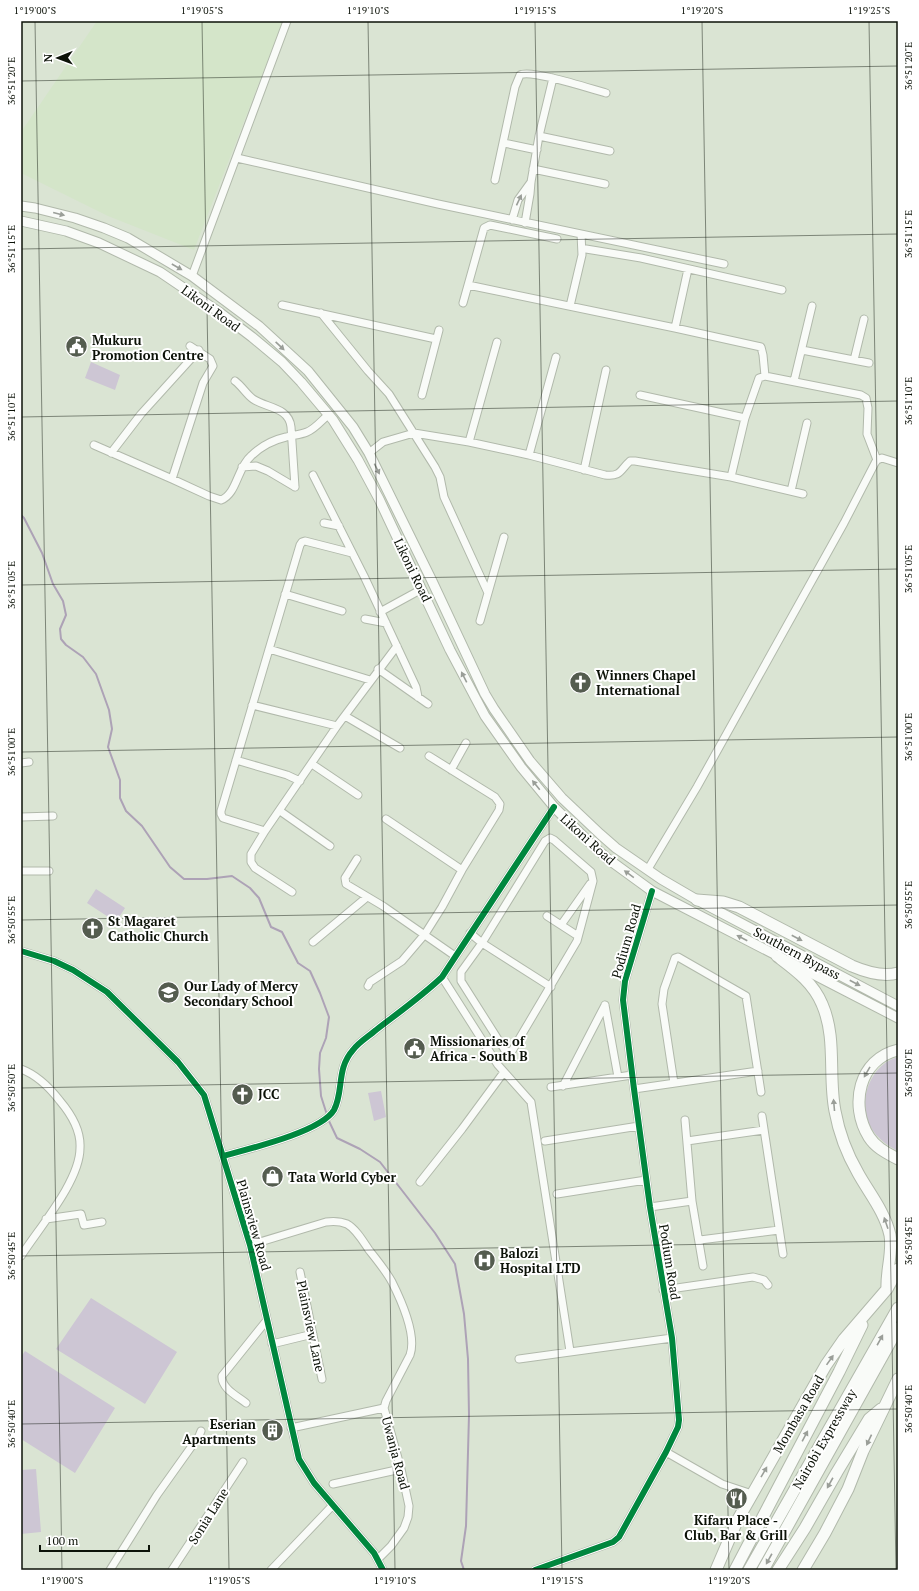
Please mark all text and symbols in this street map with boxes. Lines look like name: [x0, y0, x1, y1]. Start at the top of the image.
text: 1°19'00"S: [14, 4, 56, 17]
text: 1°19'05"S: [181, 4, 223, 17]
text: 1°19'10"S: [347, 4, 389, 17]
text: 1°19'15"S: [514, 4, 556, 17]
text: 1°19'20"S: [681, 4, 723, 17]
text: 1°19'25"S: [848, 4, 890, 17]
north arrow: [38, 38, 78, 78]
text: 36°51'20"E: [902, 42, 915, 90]
text: N: [41, 53, 55, 62]
text: 36°51'20"E: [5, 57, 18, 105]
one-way arrow: [516, 194, 522, 206]
text: 36°51'15"E: [902, 210, 915, 258]
one-way arrow: [53, 211, 65, 217]
text: 36°51'15"E: [5, 225, 18, 273]
one-way arrow: [171, 263, 183, 270]
street label: Likoni Road: [178, 281, 244, 335]
place label: Mukuru Promotion Centre: [92, 331, 204, 364]
public building icon: Mukuru Promotion Centre: [64, 334, 90, 360]
one-way arrow: [275, 341, 285, 350]
text: 36°51'10"E: [902, 377, 915, 425]
text: 36°51'10"E: [5, 393, 18, 441]
one-way arrow: [374, 463, 380, 475]
street label: Likoni Road: [390, 535, 436, 605]
text: 36°51'05"E: [902, 545, 915, 593]
text: 36°51'05"E: [5, 561, 18, 609]
place label: Winners Chapel International: [596, 666, 696, 699]
church icon: Winners Chapel International: [568, 669, 594, 695]
one-way arrow: [461, 671, 467, 682]
text: 36°51'00"E: [902, 713, 915, 761]
text: 36°51'00"E: [5, 728, 18, 776]
one-way arrow: [531, 779, 540, 790]
street label: Likoni Road: [556, 809, 620, 869]
one-way arrow: [624, 870, 635, 878]
text: 36°50'55"E: [902, 881, 915, 929]
text: 36°50'55"E: [5, 896, 18, 944]
street label: Podium Road: [607, 902, 645, 980]
place label: St Magaret Catholic Church: [108, 912, 209, 945]
church icon: St Magaret Catholic Church: [80, 915, 106, 941]
street label: Southern Bypass: [750, 922, 844, 984]
one-way arrow: [737, 935, 748, 941]
one-way arrow: [792, 935, 803, 941]
place label: Our Lady of Mercy Secondary School: [184, 977, 299, 1010]
school or university icon: Our Lady of Mercy Secondary School: [155, 980, 181, 1006]
one-way arrow: [850, 980, 861, 986]
place label: Missionaries of Africa - South B: [430, 1032, 528, 1065]
public building icon: Missionaries of Africa - South B: [402, 1035, 428, 1061]
text: 36°50'50"E: [902, 1049, 915, 1097]
text: 36°50'50"E: [5, 1064, 18, 1112]
one-way arrow: [864, 1066, 871, 1078]
church icon: JCC: [229, 1081, 255, 1107]
place label: JCC: [258, 1085, 279, 1103]
one-way arrow: [831, 1099, 837, 1111]
shop icon: Tata World Cyber: [259, 1164, 285, 1190]
place label: Tata World Cyber: [288, 1168, 396, 1186]
street label: Plainsview Road: [232, 1177, 276, 1273]
one-way arrow: [882, 1216, 888, 1228]
text: 36°50'45"E: [902, 1217, 915, 1265]
street label: Podium Road: [655, 1223, 685, 1301]
text: 36°50'45"E: [5, 1232, 18, 1280]
place label: Balozi Hospital LTD: [500, 1244, 581, 1277]
hospital icon: Balozi Hospital LTD: [471, 1247, 497, 1273]
street label: Plainsview Lane: [293, 1279, 329, 1373]
one-way arrow: [877, 1334, 883, 1346]
one-way arrow: [826, 1355, 834, 1365]
street label: Mombasa Road: [768, 1372, 828, 1456]
street label: Nairobi Expressway: [788, 1385, 860, 1493]
text: 36°50'40"E: [902, 1385, 915, 1433]
text: 36°50'40"E: [5, 1400, 18, 1448]
street label: Uwanja Road: [378, 1414, 414, 1492]
place label: Eserian Apartments: [182, 1415, 257, 1448]
building icon: Eserian Apartments: [259, 1418, 285, 1444]
one-way arrow: [802, 1430, 809, 1442]
one-way arrow: [866, 1434, 872, 1445]
one-way arrow: [761, 1466, 768, 1478]
one-way arrow: [827, 1477, 834, 1489]
street label: Sonia Lane: [184, 1484, 232, 1548]
restaurant icon: Kifaru Place - Club, Bar & Grill: [723, 1485, 749, 1511]
place label: Kifaru Place - Club, Bar & Grill: [684, 1511, 788, 1544]
scale bar: [40, 1527, 149, 1553]
text: 100 m: [46, 1533, 79, 1548]
one-way arrow: [766, 1553, 772, 1564]
text: 1°19'00"S: [41, 1574, 83, 1587]
text: 1°19'05"S: [208, 1574, 250, 1587]
text: 1°19'10"S: [374, 1574, 416, 1587]
text: 1°19'15"S: [541, 1574, 583, 1587]
text: 1°19'20"S: [708, 1574, 750, 1587]

